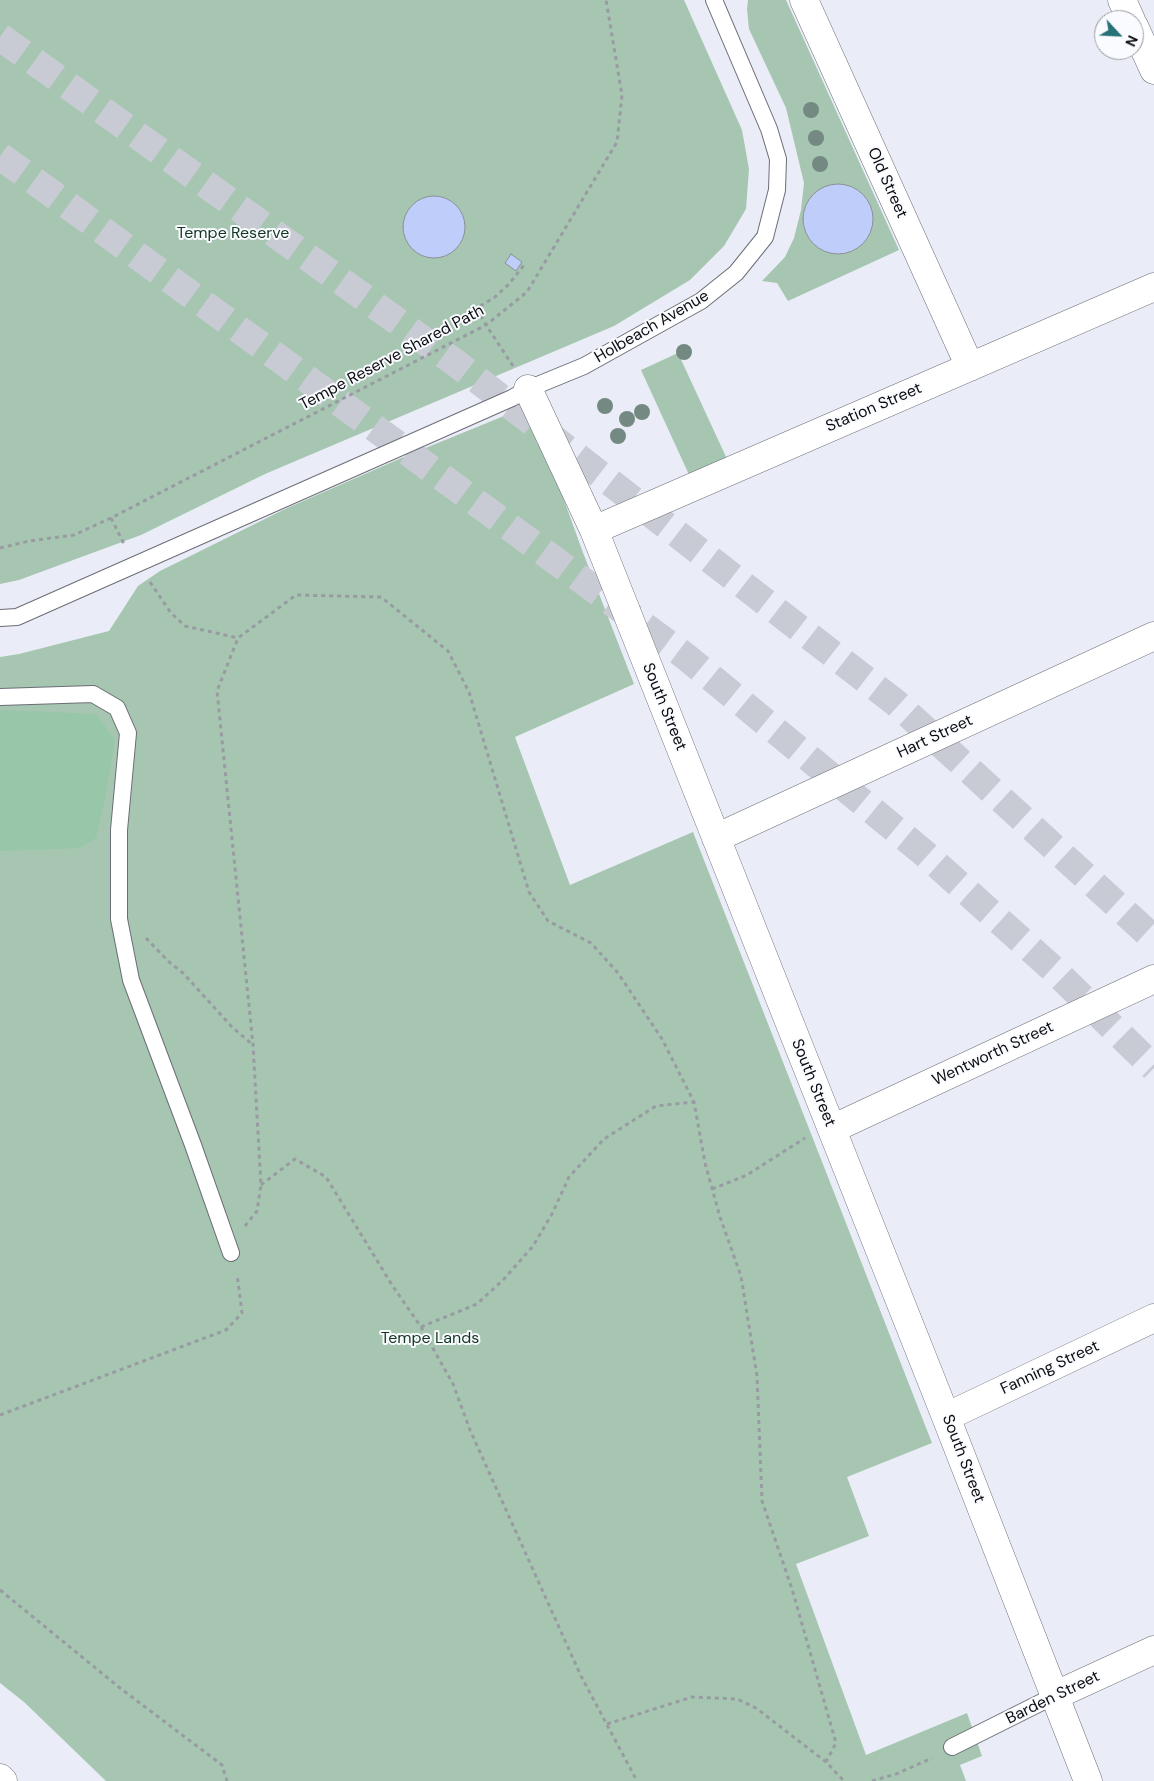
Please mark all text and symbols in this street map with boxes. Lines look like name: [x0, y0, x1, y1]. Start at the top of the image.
north arrow: [1094, 10, 1144, 60]
text: N: [1121, 32, 1142, 49]
street label: Old Street: [863, 145, 911, 221]
park label: Tempe Reserve: [177, 224, 289, 244]
street label: Holbeach Avenue: [591, 287, 713, 367]
street label: Tempe Reserve Shared Path: [297, 301, 487, 415]
street label: Station Street: [823, 379, 925, 437]
street label: South Street: [638, 660, 690, 754]
street label: Hart Street: [894, 711, 976, 763]
street label: Wentworth Street: [929, 1017, 1057, 1091]
street label: South Street: [787, 1036, 839, 1130]
park label: Tempe Lands: [381, 1329, 479, 1349]
street label: Fanning Street: [998, 1337, 1102, 1399]
street label: South Street: [937, 1412, 989, 1506]
street label: Barden Street: [1003, 1667, 1103, 1729]

